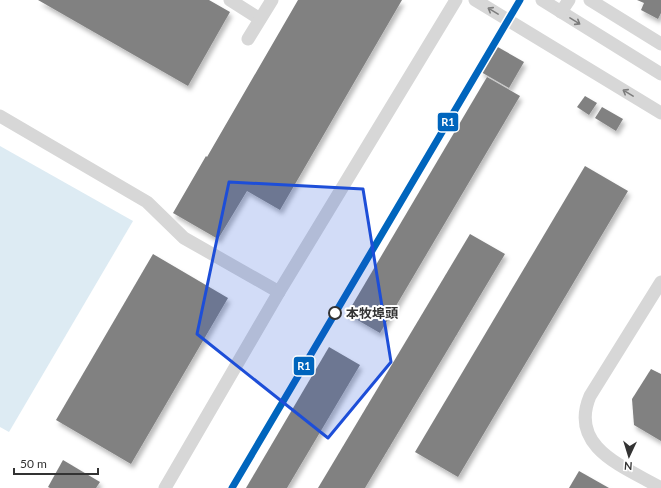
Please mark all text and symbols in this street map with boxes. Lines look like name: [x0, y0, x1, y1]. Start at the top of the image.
one-way arrow: [487, 6, 499, 14]
one-way arrow: [569, 17, 581, 25]
one-way arrow: [622, 88, 634, 96]
line badge: R1: [437, 112, 459, 132]
text: R1: [441, 115, 455, 128]
place label: 本牧埠頭: [346, 305, 399, 321]
marker: 本牧埠頭: [328, 306, 342, 320]
line badge: R1: [293, 356, 315, 376]
text: R1: [297, 359, 311, 372]
north arrow: [609, 436, 649, 476]
scale bar: [14, 450, 98, 476]
text: 50 m: [20, 456, 47, 471]
text: N: [624, 460, 633, 473]

